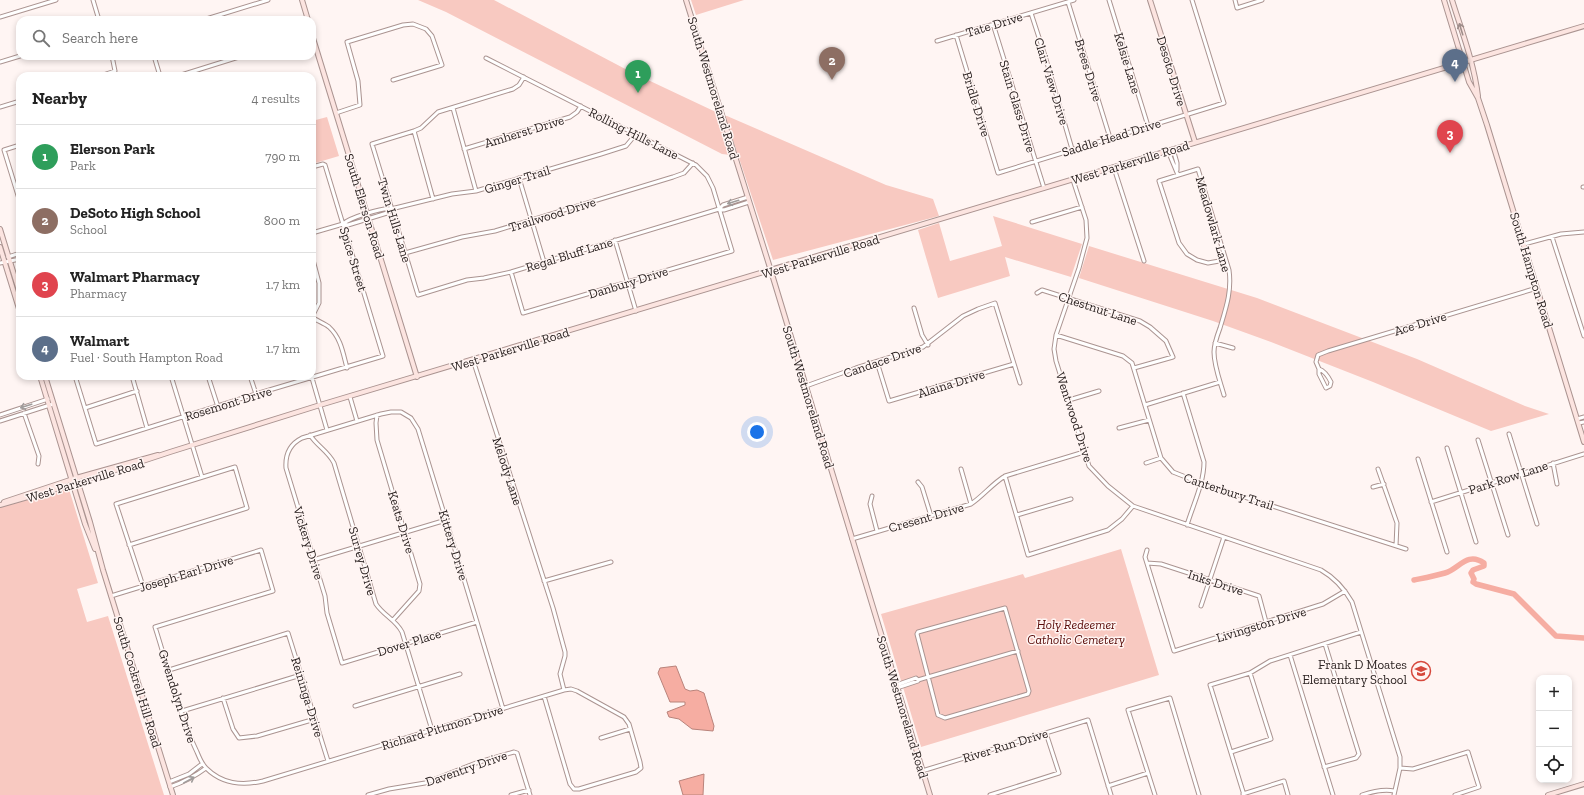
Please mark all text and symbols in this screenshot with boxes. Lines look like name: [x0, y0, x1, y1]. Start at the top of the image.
street label: Tate Drive: [964, 9, 1024, 40]
street label: South Westmoreland Road: [685, 15, 742, 161]
search box: [16, 16, 316, 60]
one-way arrow: [1457, 24, 1465, 36]
icon: search: [30, 27, 52, 49]
text: Search here: [62, 29, 138, 47]
street label: Kelsie Lane: [1111, 31, 1144, 95]
street label: Desoto Drive: [1154, 34, 1189, 108]
street label: Clair View Drive: [1031, 36, 1072, 127]
street label: Brees Drive: [1072, 37, 1105, 103]
pin: 2: [819, 47, 845, 80]
pin: 4: [1442, 49, 1468, 82]
street label: Stain Glass Drive: [996, 58, 1039, 154]
pin: 1: [625, 60, 651, 93]
street label: Bridle Drive: [960, 70, 994, 138]
text: Nearby: [32, 88, 87, 108]
text: 4 results: [252, 91, 300, 106]
street label: Rolling Hills Lane: [586, 104, 681, 163]
street label: Amherst Drive: [482, 112, 566, 151]
street label: Saddle Head Drive: [1060, 115, 1162, 160]
pin: 3: [1437, 120, 1463, 153]
street label: West Parkerville Road: [1069, 137, 1191, 188]
text: Elerson Park: [70, 140, 155, 158]
text: 1: [42, 149, 48, 164]
text: 790 m: [265, 149, 300, 164]
street label: South Elerson Road: [341, 152, 388, 261]
text: Park: [70, 158, 96, 173]
street label: Ginger Trail: [482, 162, 552, 197]
street label: Meadowlark Lane: [1193, 175, 1234, 274]
street label: Twin Hills Lane: [375, 176, 415, 264]
street label: Trailwood Drive: [507, 194, 598, 235]
one-way arrow: [726, 199, 739, 206]
text: DeSoto High School: [70, 204, 200, 222]
street label: South Hampton Road: [1507, 211, 1556, 330]
text: 2: [42, 213, 48, 228]
text: 800 m: [264, 213, 300, 228]
text: School: [70, 222, 107, 237]
street label: Spice Street: [337, 225, 371, 294]
street label: West Parkerville Road: [759, 231, 881, 282]
street label: Regal Bluff Lane: [524, 234, 614, 275]
street label: Danbury Drive: [587, 263, 670, 302]
text: Walmart Pharmacy: [70, 268, 200, 286]
text: 3: [42, 277, 48, 292]
text: 1.7 km: [266, 277, 300, 292]
text: Pharmacy: [70, 286, 127, 301]
street label: Chestnut Lane: [1057, 289, 1139, 328]
street label: Ace Drive: [1392, 308, 1448, 339]
street label: West Parkerville Road: [449, 324, 571, 375]
street label: South Westmoreland Road: [780, 324, 837, 470]
text: Walmart: [70, 332, 129, 350]
street label: Candace Drive: [841, 340, 923, 381]
text: 4: [41, 341, 49, 356]
text: 1.7 km: [266, 341, 300, 356]
text: Fuel · South Hampton Road: [70, 350, 223, 365]
street label: Alaina Drive: [916, 366, 986, 401]
street label: Wentwood Drive: [1053, 370, 1096, 464]
street label: Rosemont Drive: [183, 383, 273, 424]
one-way arrow: [20, 403, 33, 410]
your location: [747, 422, 767, 442]
street label: Melody Lane: [489, 435, 526, 507]
street label: West Parkerville Road: [24, 455, 146, 506]
street label: Park Row Lane: [1467, 458, 1550, 497]
street label: Canterbury Trail: [1182, 470, 1276, 513]
street label: Keats Drive: [385, 489, 418, 555]
street label: Cresent Drive: [887, 500, 966, 535]
street label: Vickery Drive: [290, 504, 327, 582]
street label: Kittery Drive: [436, 508, 471, 582]
street label: Surrey Drive: [346, 525, 380, 597]
street label: Joseph Earl Drive: [137, 552, 235, 595]
street label: Inks Drive: [1186, 566, 1246, 599]
street label: Livingston Drive: [1214, 604, 1308, 645]
street label: South Cockrell Hill Road: [110, 615, 165, 750]
park label: Holy Redeemer Catholic Cemetery: [1027, 617, 1125, 647]
street label: Dover Place: [376, 626, 443, 659]
street label: South Westmoreland Road: [874, 634, 931, 780]
street label: Gwendolyn Drive: [155, 648, 200, 745]
street label: Reininga Drive: [288, 655, 327, 739]
place label: Frank D Moates Elementary School: [1302, 657, 1408, 687]
school or university icon: Frank D Moates Elementary School: [1410, 660, 1432, 682]
map controls: [1536, 675, 1572, 783]
button: +: [1536, 675, 1572, 711]
street label: Richard Pittmon Drive: [380, 702, 505, 753]
button: −: [1536, 711, 1572, 747]
street label: River Run Drive: [961, 725, 1050, 766]
button: locate: [1536, 747, 1572, 783]
street label: Daventry Drive: [423, 748, 509, 789]
one-way arrow: [183, 775, 195, 783]

